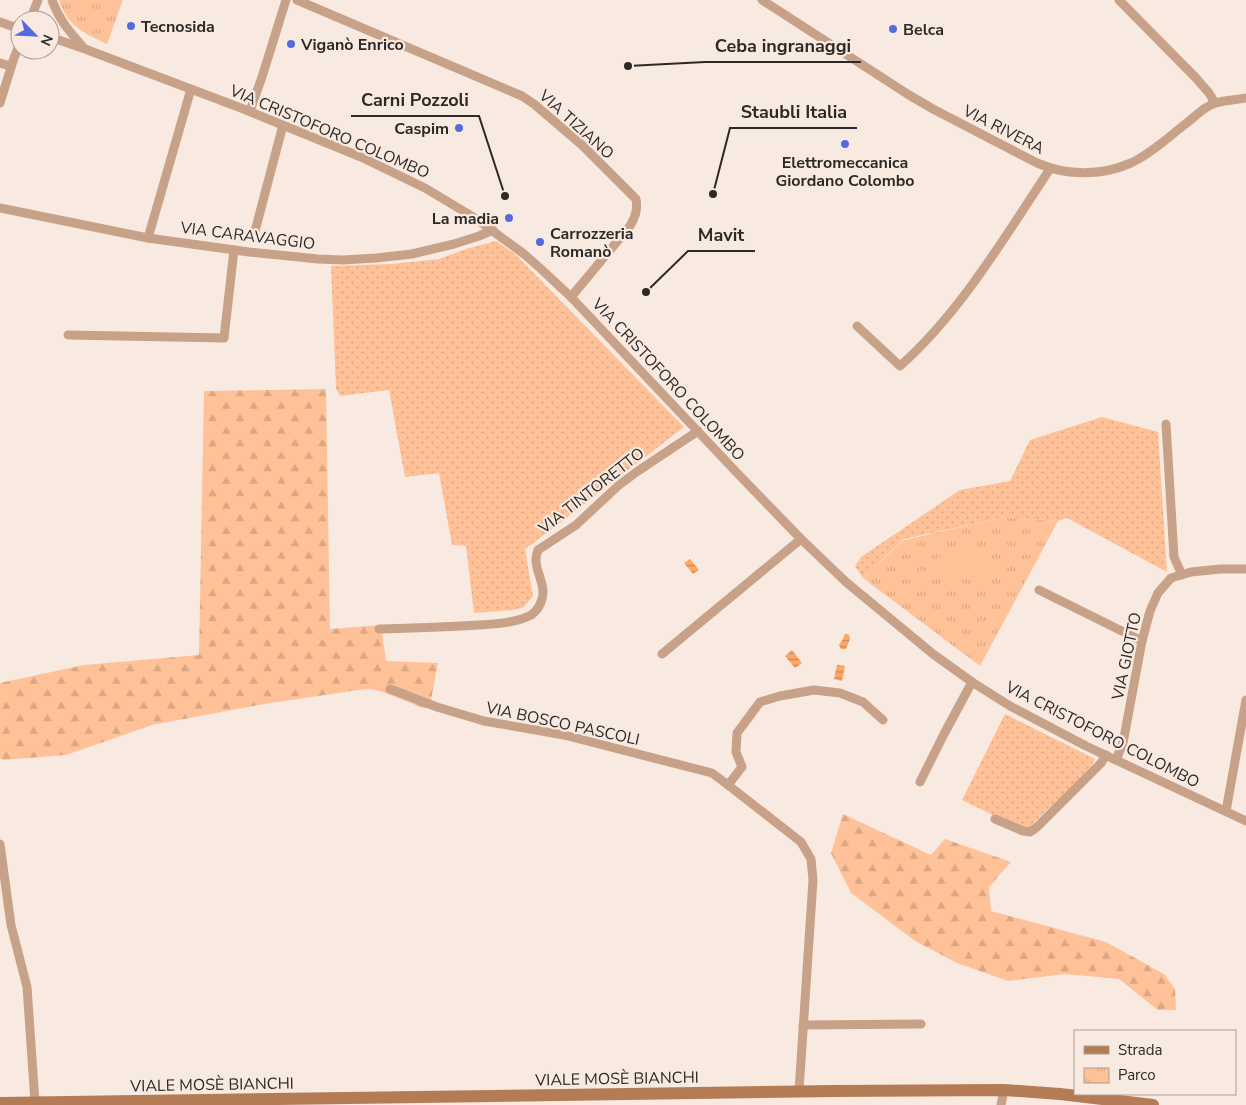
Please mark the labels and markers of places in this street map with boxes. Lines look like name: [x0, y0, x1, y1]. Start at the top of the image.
place label: Tecnosida: [141, 16, 215, 38]
place label: Belca: [903, 19, 944, 41]
marker: Tecnosida: [125, 20, 137, 32]
marker: Belca: [887, 23, 899, 35]
callout: Ceba ingranaggi: [705, 29, 861, 62]
place label: Viganò Enrico: [300, 34, 404, 56]
marker: Viganò Enrico: [285, 38, 297, 50]
callout: Carni Pozzoli: [351, 83, 479, 116]
callout: Staubli Italia: [730, 95, 857, 128]
place label: Caspim: [394, 118, 449, 140]
marker: Caspim: [453, 122, 465, 134]
marker: Elettromeccanica Giordano Colombo: [839, 138, 851, 150]
place label: Elettromeccanica Giordano Colombo: [775, 152, 915, 192]
place label: La madia: [432, 208, 499, 230]
marker: La madia: [503, 212, 515, 224]
callout: Mavit: [688, 218, 755, 251]
place label: Carrozzeria Romanò: [550, 223, 634, 263]
marker: Carrozzeria Romanò: [534, 236, 546, 248]

